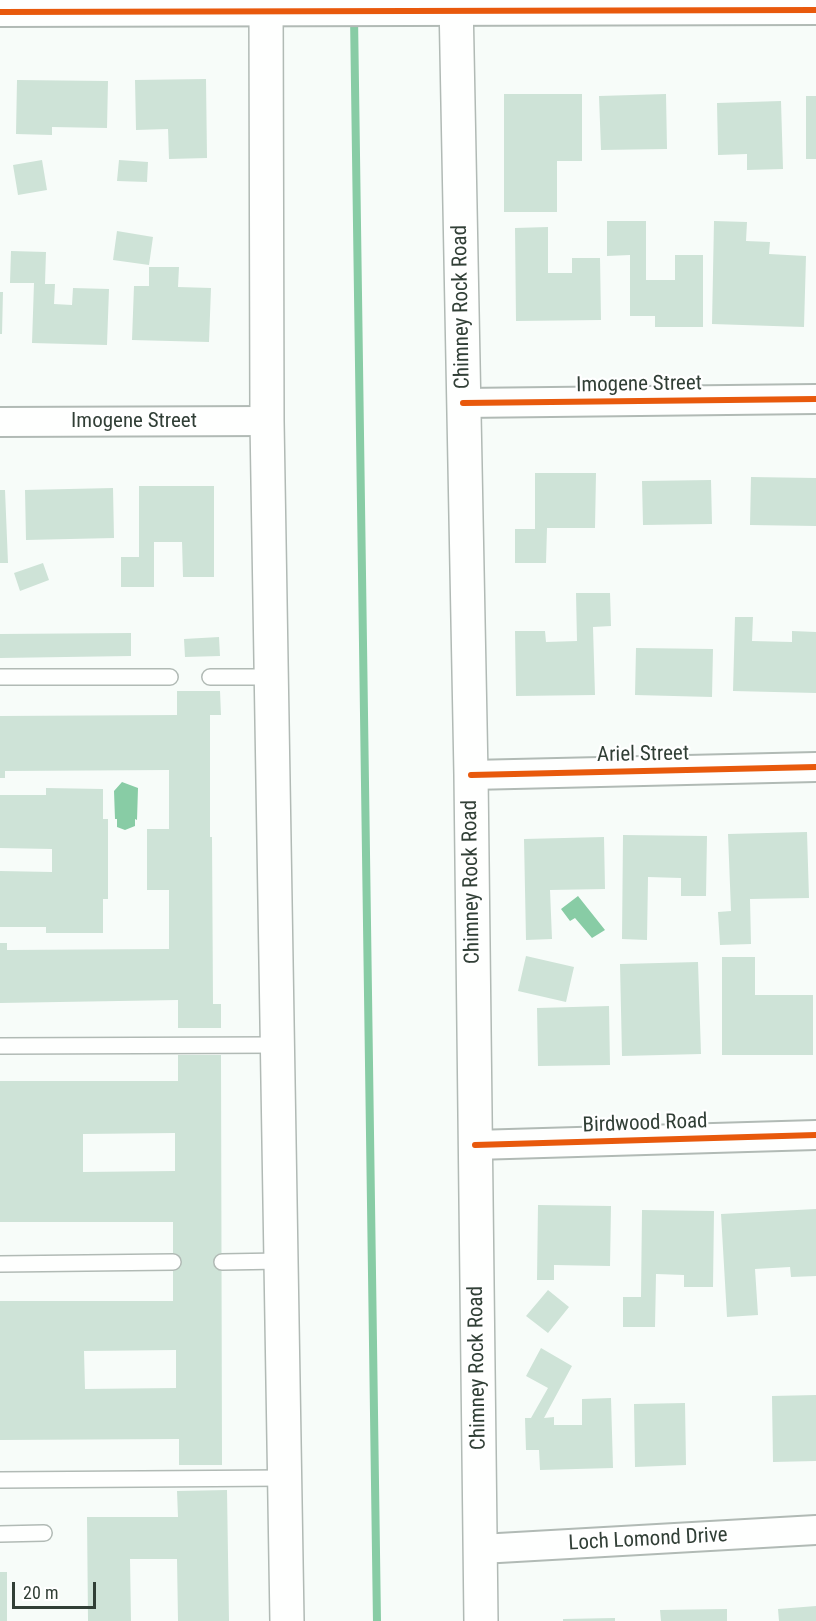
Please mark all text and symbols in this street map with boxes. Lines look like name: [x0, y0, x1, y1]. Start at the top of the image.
street label: Chimney Rock Road: [448, 225, 476, 389]
street label: Imogene Street: [576, 371, 702, 399]
street label: Imogene Street: [71, 409, 197, 435]
street label: Ariel Street: [597, 742, 689, 768]
street label: Chimney Rock Road: [458, 800, 486, 964]
street label: Birdwood Road: [582, 1109, 708, 1139]
street label: Chimney Rock Road: [464, 1286, 492, 1450]
street label: Loch Lomond Drive: [568, 1523, 728, 1557]
scale bar: [15, 1570, 99, 1608]
text: 20 m: [23, 1582, 58, 1603]

